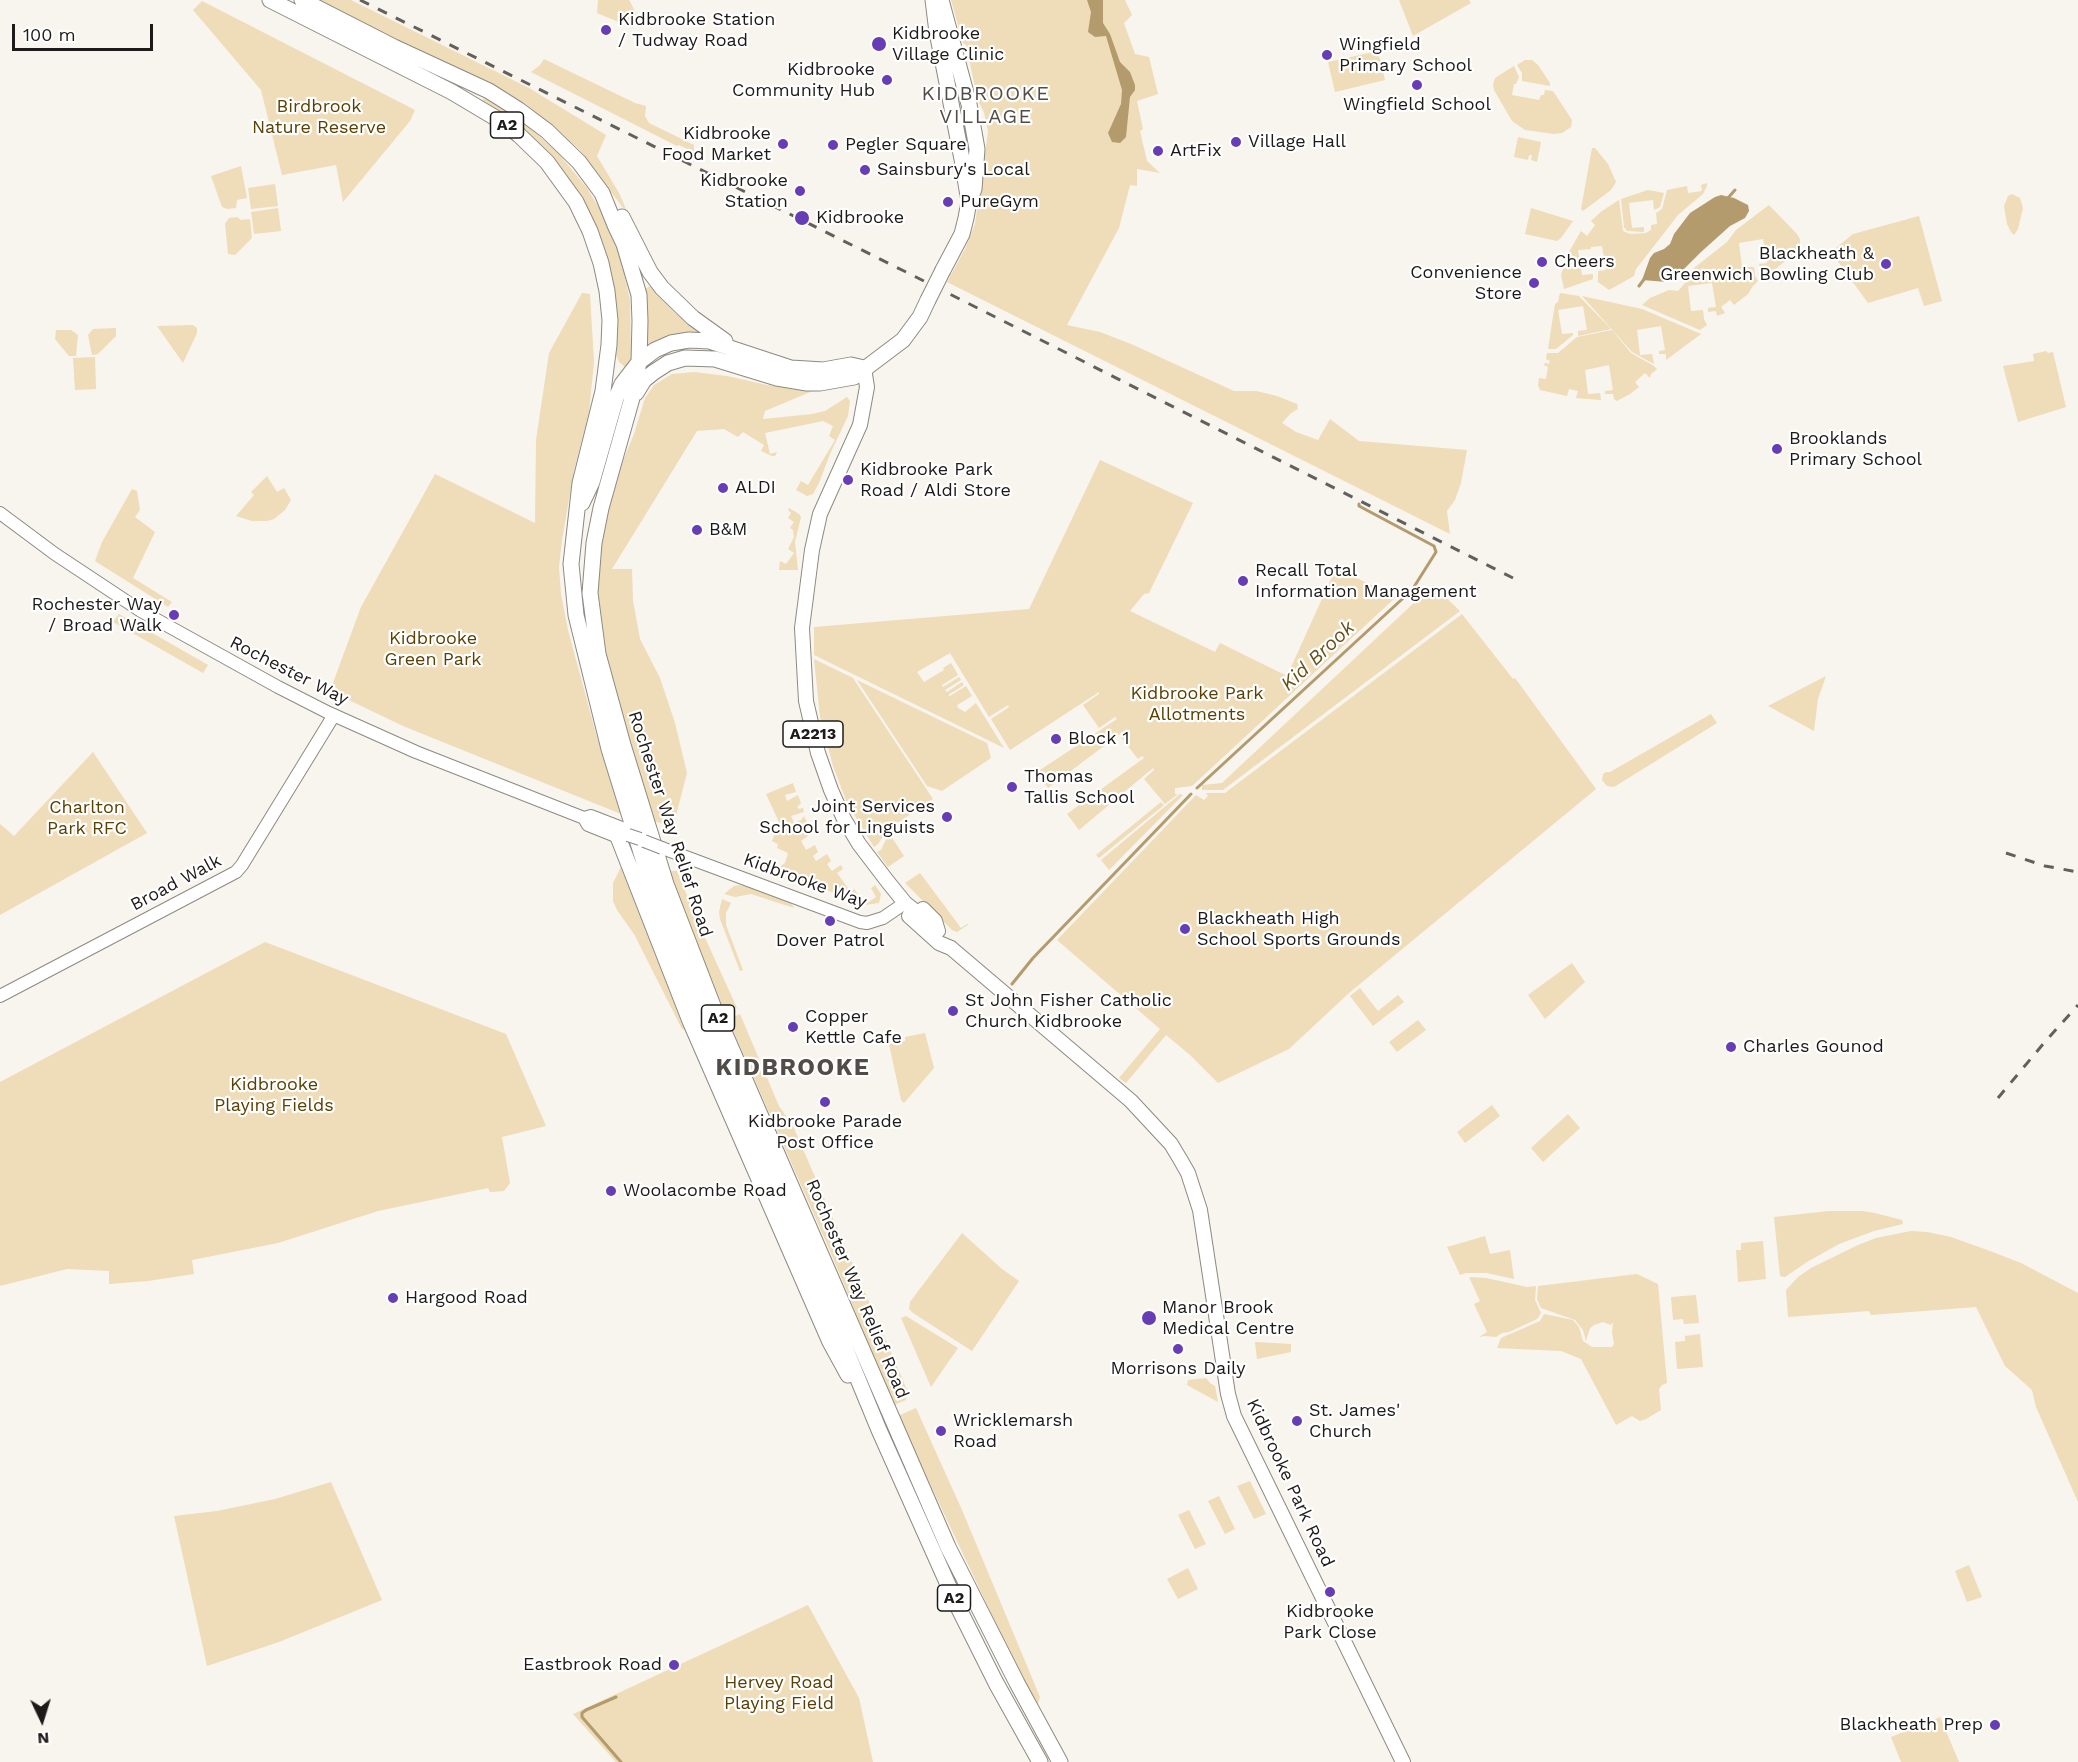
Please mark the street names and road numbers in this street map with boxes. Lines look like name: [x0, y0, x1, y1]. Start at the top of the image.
road number: A2: [490, 112, 524, 138]
street label: Rochester Way: [226, 632, 352, 710]
street label: Rochester Way Relief Road: [623, 708, 717, 940]
road number: A2213: [783, 721, 843, 747]
street label: Kidbrooke Way: [740, 849, 870, 913]
street label: Broad Walk: [127, 850, 225, 916]
road number: A2: [702, 1005, 734, 1031]
street label: Rochester Way Relief Road: [801, 1176, 913, 1402]
street label: Kidbrooke Park Road: [1242, 1395, 1338, 1571]
road number: A2: [938, 1585, 970, 1611]

